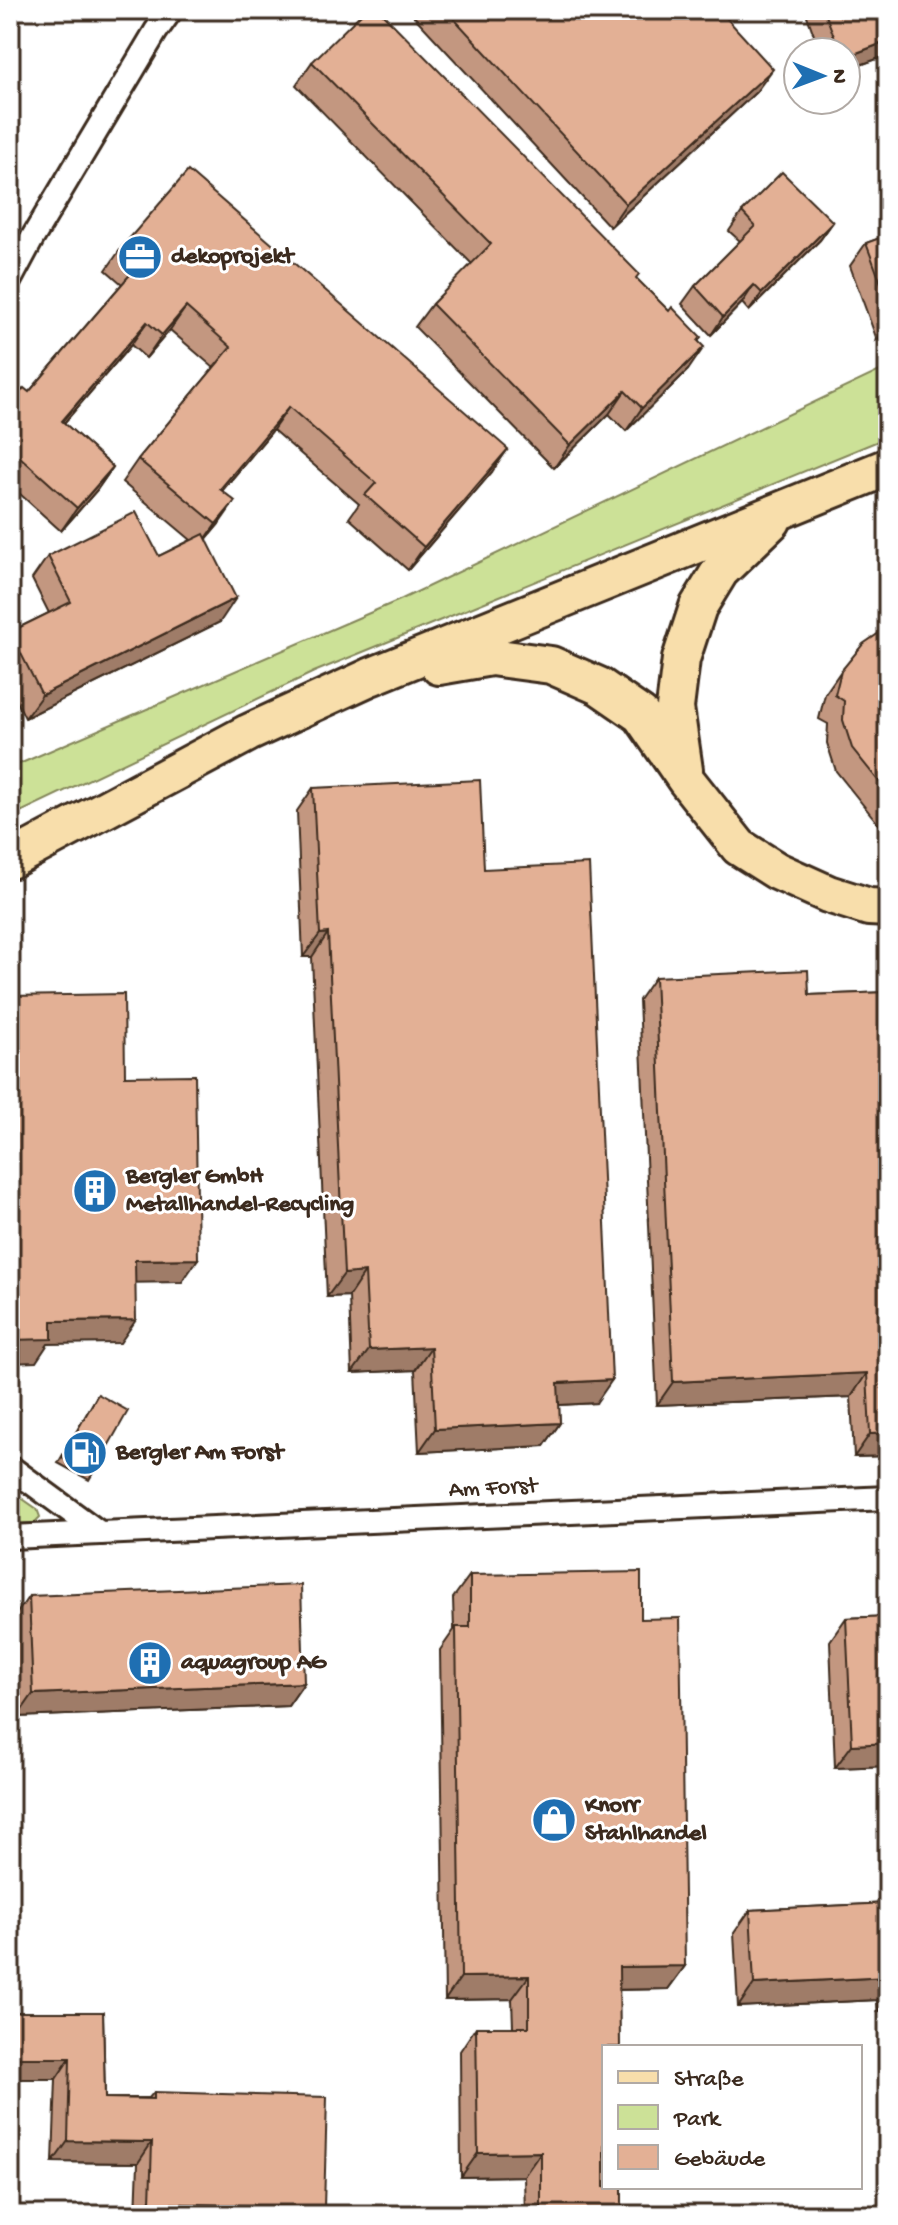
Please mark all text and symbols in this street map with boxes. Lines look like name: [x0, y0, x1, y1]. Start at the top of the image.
north arrow: [782, 36, 862, 116]
text: N: [825, 69, 851, 84]
office icon: dekoprojekt: [116, 233, 164, 281]
place label: dekoprojekt: [171, 243, 295, 272]
place label: Bergler GmbH Metallhandel-Recycling: [125, 1163, 355, 1220]
building icon: Bergler GmbH Metallhandel-Recycling: [71, 1167, 119, 1215]
fuel station icon: Bergler Am Forst: [61, 1429, 109, 1477]
place label: Bergler Am Forst: [115, 1439, 286, 1468]
street label: Am Forst: [448, 1472, 540, 1506]
building icon: aquagroup AG: [126, 1639, 174, 1687]
place label: aquagroup AG: [180, 1649, 328, 1678]
place label: Knorr Stahlhandel: [584, 1792, 707, 1849]
shop icon: Knorr Stahlhandel: [530, 1796, 578, 1844]
legend: [602, 2045, 862, 2189]
text: Straße: [674, 2066, 744, 2095]
text: Park: [673, 2106, 722, 2135]
text: Gebäude: [674, 2146, 766, 2175]

